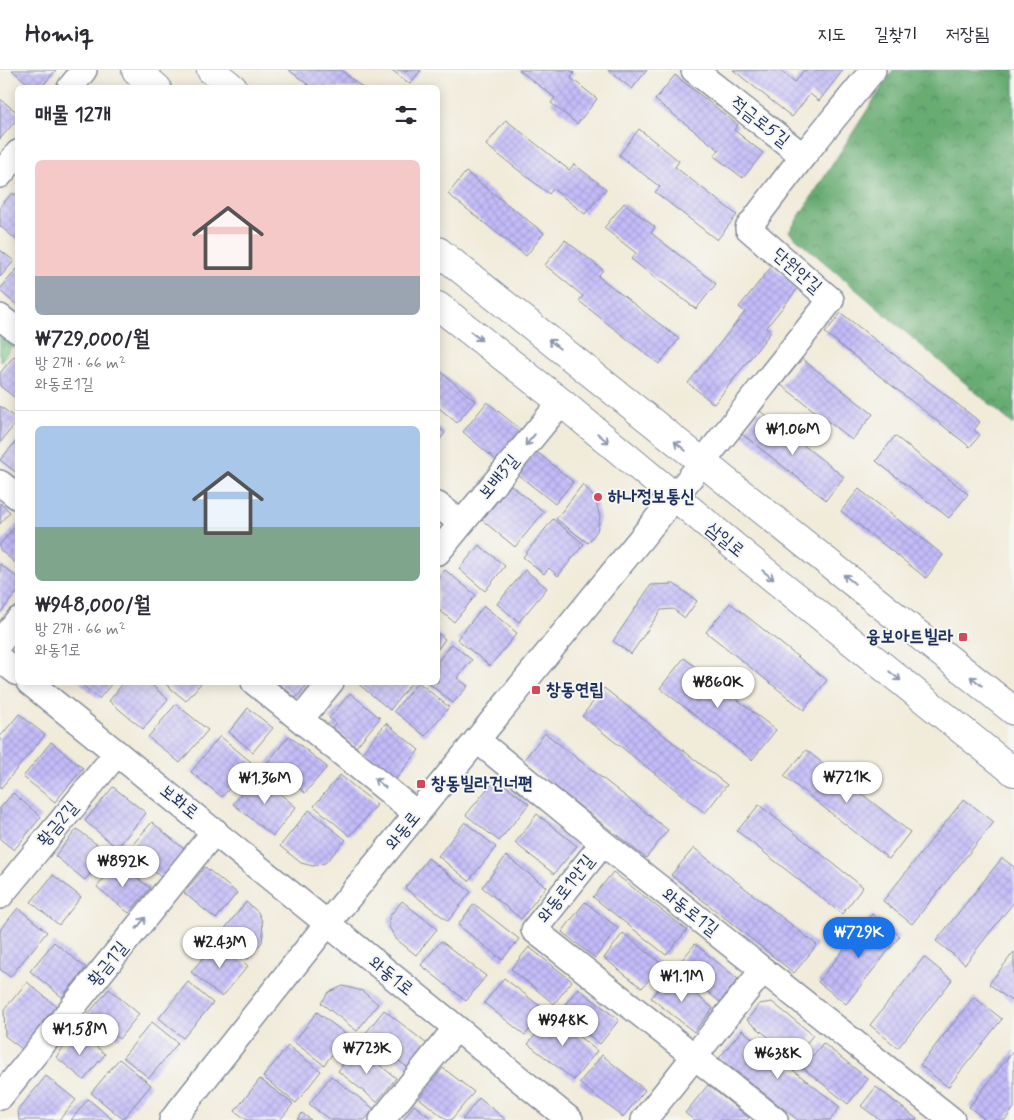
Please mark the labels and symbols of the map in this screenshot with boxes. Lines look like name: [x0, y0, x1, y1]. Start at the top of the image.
street label: 적금로5길: [726, 91, 795, 153]
street label: 단원안길: [767, 243, 827, 299]
one-way arrow: [469, 330, 482, 341]
one-way arrow: [548, 338, 561, 349]
pin: ₩1.06M: [752, 414, 834, 456]
one-way arrow: [596, 432, 609, 443]
one-way arrow: [525, 433, 536, 446]
one-way arrow: [674, 440, 687, 451]
street label: 보배3길: [473, 449, 525, 504]
place label: 하나정보통신: [608, 485, 695, 509]
marker: 하나정보통신: [592, 491, 604, 503]
street label: 삼일로: [701, 517, 749, 563]
one-way arrow: [761, 569, 774, 580]
one-way arrow: [843, 574, 856, 585]
place label: 융보아트빌라: [866, 625, 954, 649]
marker: 융보아트빌라: [957, 631, 969, 643]
pin: ₩860K: [683, 666, 753, 709]
one-way arrow: [888, 671, 901, 682]
one-way arrow: [970, 675, 983, 686]
place label: 창동연립: [546, 678, 604, 702]
marker: 창동연립: [530, 684, 542, 696]
pin: ₩1.36M: [224, 762, 306, 805]
pin: ₩721K: [812, 762, 882, 804]
place label: 창동빌라건너편: [431, 772, 532, 796]
one-way arrow: [373, 778, 386, 789]
marker: 창동빌라건너편: [415, 778, 427, 790]
street label: 보화로: [155, 779, 203, 825]
street label: 황금2길: [32, 796, 84, 852]
street label: 와동로: [380, 807, 426, 855]
pin: ₩892K: [88, 846, 158, 888]
street label: 와동로1안길: [532, 850, 601, 928]
street label: 와동로1길: [657, 882, 724, 942]
pin: ₩729K: [824, 916, 894, 959]
one-way arrow: [135, 917, 146, 930]
pin: ₩2.43M: [179, 926, 261, 969]
street label: 황금1길: [82, 936, 134, 992]
street label: 와동1로: [363, 950, 419, 1002]
pin: ₩1.1M: [647, 960, 717, 1003]
pin: ₩948K: [528, 1004, 598, 1047]
pin: ₩1.58M: [39, 1014, 121, 1056]
pin: ₩723K: [332, 1032, 402, 1075]
pin: ₩638K: [743, 1038, 813, 1080]

